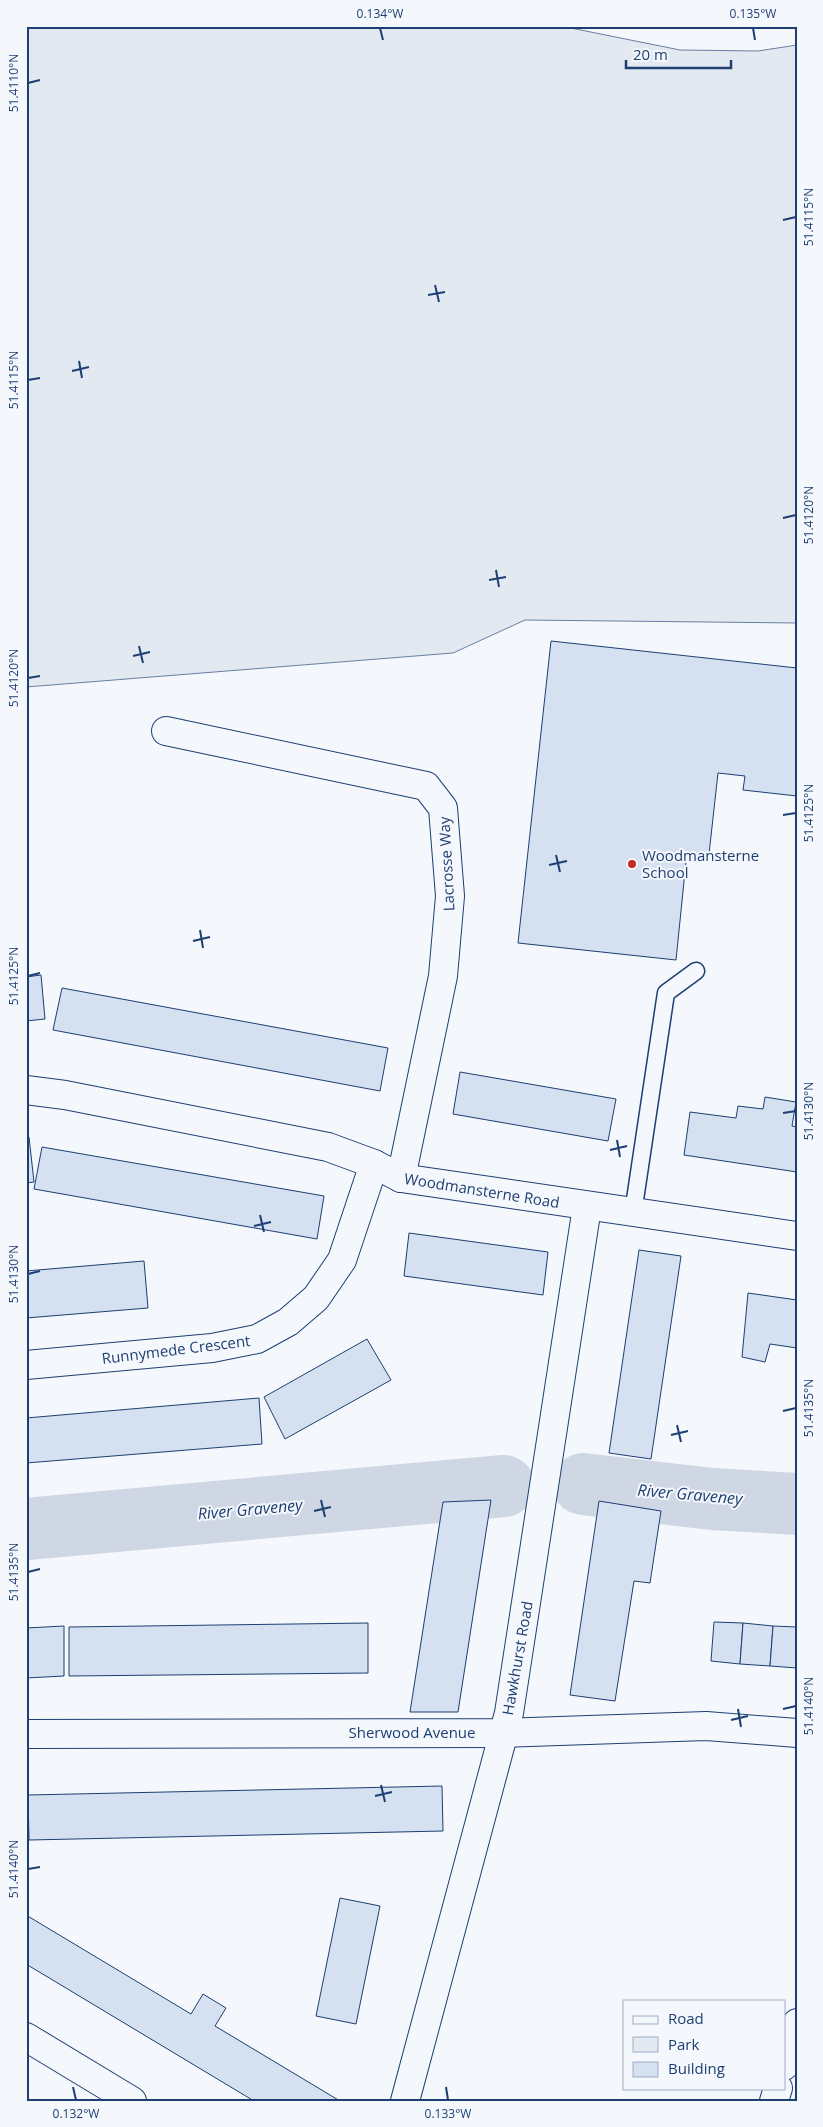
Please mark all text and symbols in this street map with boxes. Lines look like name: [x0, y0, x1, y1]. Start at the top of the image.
text: 0.134°W: [357, 5, 403, 22]
text: 0.135°W: [730, 5, 776, 22]
scale bar: [626, 38, 730, 70]
text: 20 m: [633, 44, 668, 64]
text: 51.4110°N: [5, 54, 22, 112]
text: 51.4115°N: [800, 188, 817, 246]
text: 51.4115°N: [5, 351, 22, 409]
text: 51.4120°N: [800, 486, 817, 544]
text: 51.4120°N: [5, 649, 22, 707]
text: 51.4125°N: [800, 784, 817, 842]
street label: Lacrosse Way: [434, 816, 458, 912]
place label: Woodmansterne School: [642, 845, 759, 882]
marker: Woodmansterne School: [626, 858, 638, 870]
text: 51.4125°N: [5, 947, 22, 1005]
text: 51.4130°N: [800, 1082, 817, 1140]
street label: Woodmansterne Road: [403, 1168, 561, 1212]
text: 51.4130°N: [5, 1245, 22, 1303]
street label: Runnymede Crescent: [101, 1330, 251, 1368]
text: 51.4135°N: [800, 1379, 817, 1437]
water label: River Graveney: [637, 1478, 745, 1510]
water label: River Graveney: [197, 1493, 305, 1525]
text: 51.4135°N: [5, 1543, 22, 1601]
street label: Hawkhurst Road: [497, 1599, 537, 1717]
text: 51.4140°N: [800, 1677, 817, 1735]
street label: Sherwood Avenue: [349, 1722, 475, 1742]
text: 51.4140°N: [5, 1840, 22, 1898]
legend: [623, 2000, 786, 2090]
text: Road: [668, 2008, 704, 2028]
text: Park: [668, 2034, 699, 2054]
text: Building: [668, 2058, 725, 2078]
text: 0.132°W: [53, 2105, 99, 2122]
text: 0.133°W: [425, 2105, 471, 2122]

